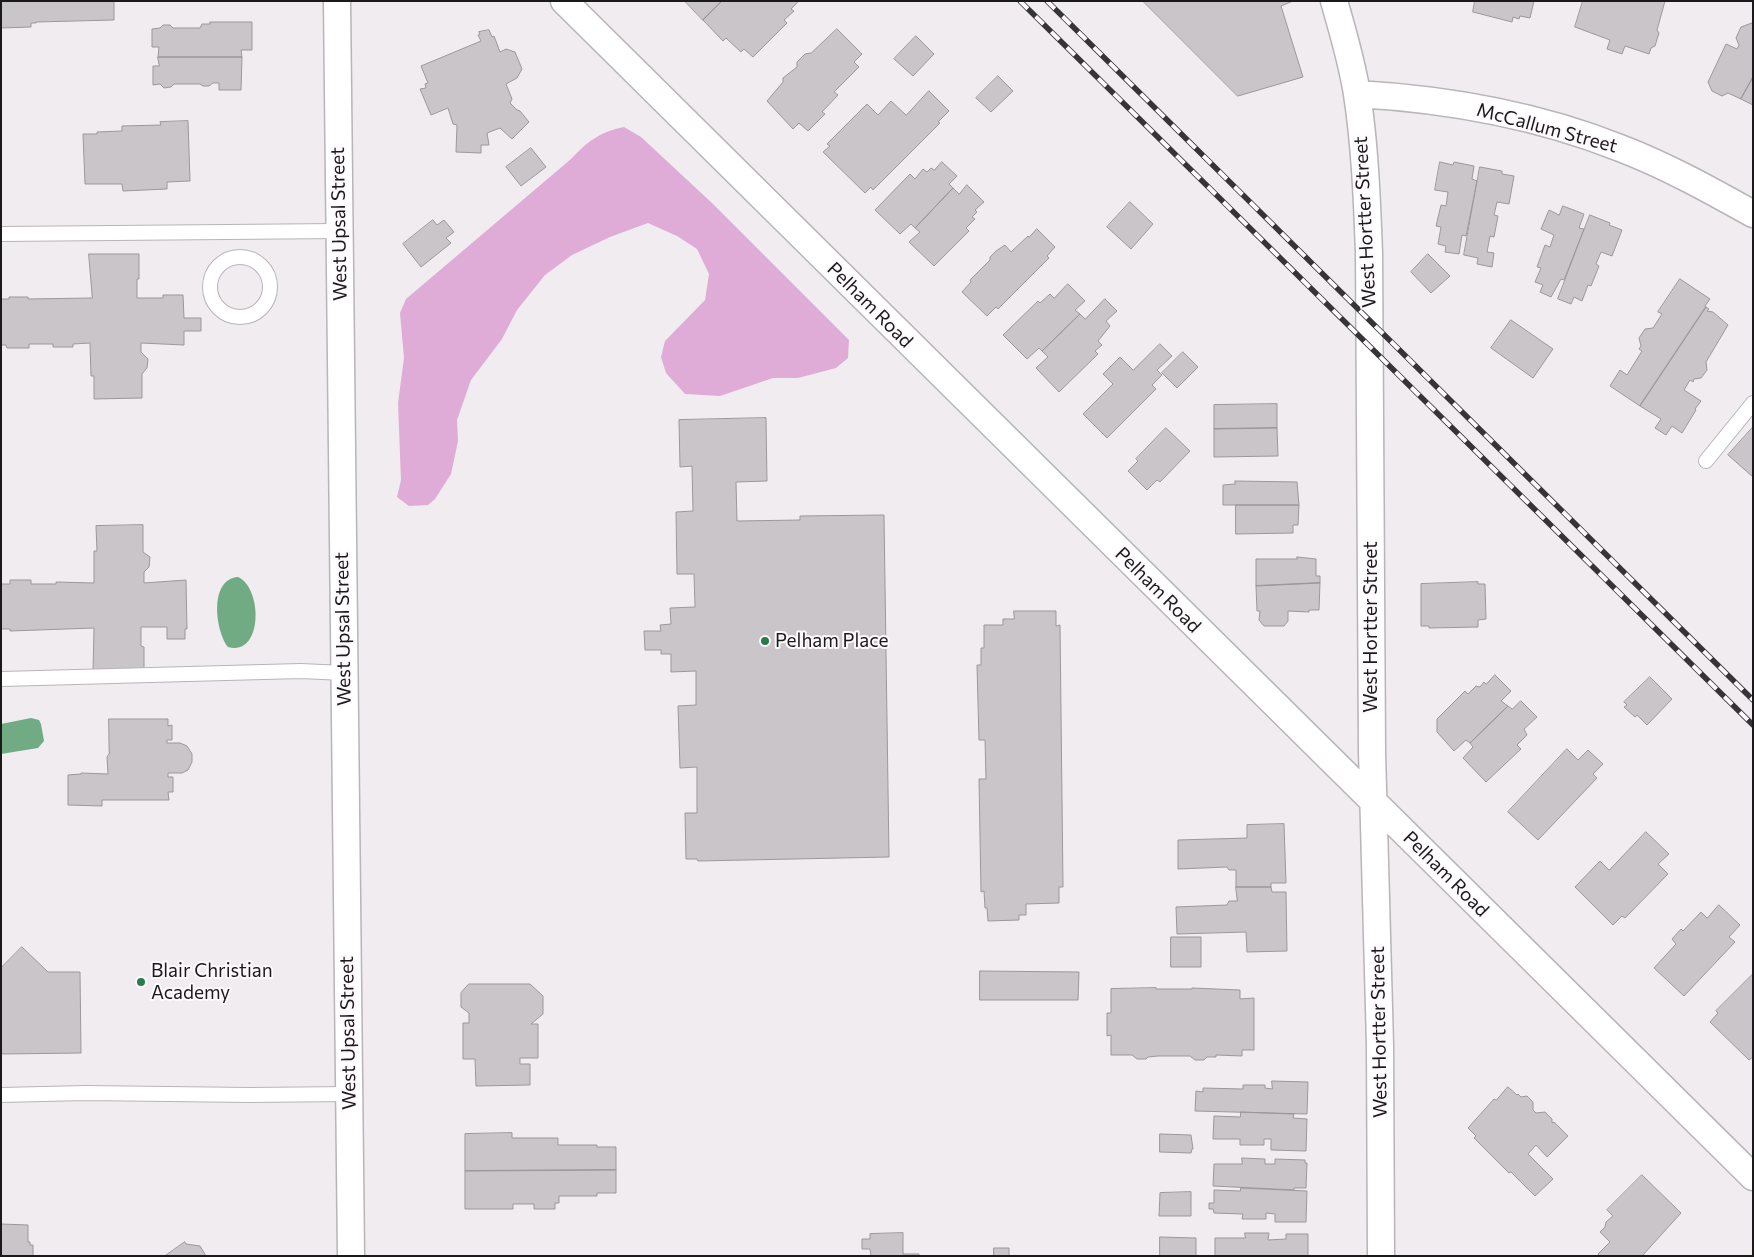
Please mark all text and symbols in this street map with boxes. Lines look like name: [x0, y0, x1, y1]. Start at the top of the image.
street label: McCallum Street: [1474, 98, 1620, 158]
street label: West Hortter Street: [1349, 136, 1381, 308]
street label: West Upsal Street: [326, 147, 352, 301]
street label: Pelham Road: [822, 257, 918, 353]
street label: West Hortter Street: [1360, 541, 1382, 713]
street label: Pelham Road: [1110, 542, 1206, 638]
street label: West Upsal Street: [330, 552, 356, 706]
place label: Pelham Place: [775, 630, 889, 652]
marker: Pelham Place: [759, 635, 771, 647]
street label: Pelham Road: [1398, 826, 1494, 922]
street label: West Hortter Street: [1366, 946, 1392, 1118]
street label: West Upsal Street: [335, 956, 361, 1110]
place label: Blair Christian Academy: [151, 960, 273, 1004]
marker: Blair Christian Academy: [135, 976, 147, 988]

